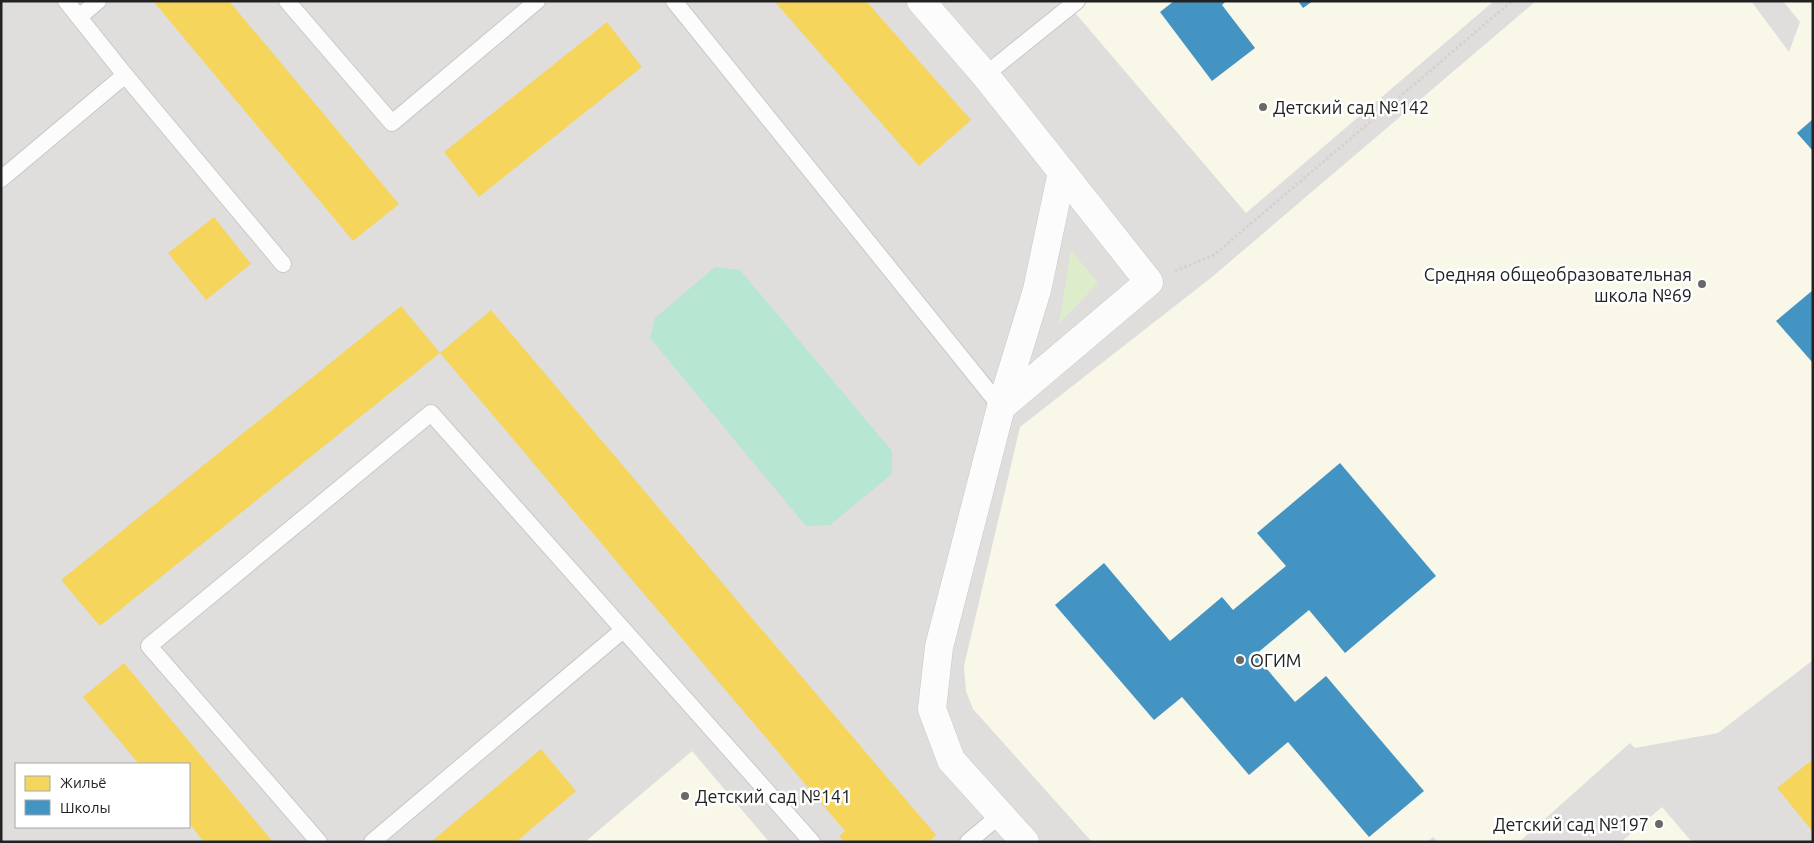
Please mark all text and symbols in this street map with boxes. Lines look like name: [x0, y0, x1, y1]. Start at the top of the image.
place label: Детский сад №142: [1273, 97, 1429, 117]
marker: Детский сад №142: [1257, 101, 1269, 113]
place label: Средняя общеобразовательная школа №69: [1424, 264, 1692, 305]
marker: Средняя общеобразовательная школа №69: [1696, 278, 1708, 290]
place label: ОГИМ: [1250, 650, 1301, 670]
marker: ОГИМ: [1234, 654, 1246, 666]
legend: [15, 763, 190, 828]
text: Жильё: [60, 774, 107, 791]
place label: Детский сад №141: [695, 786, 851, 806]
marker: Детский сад №141: [679, 790, 691, 802]
text: Школы: [60, 799, 111, 816]
place label: Детский сад №197: [1493, 814, 1649, 834]
marker: Детский сад №197: [1653, 818, 1665, 830]

